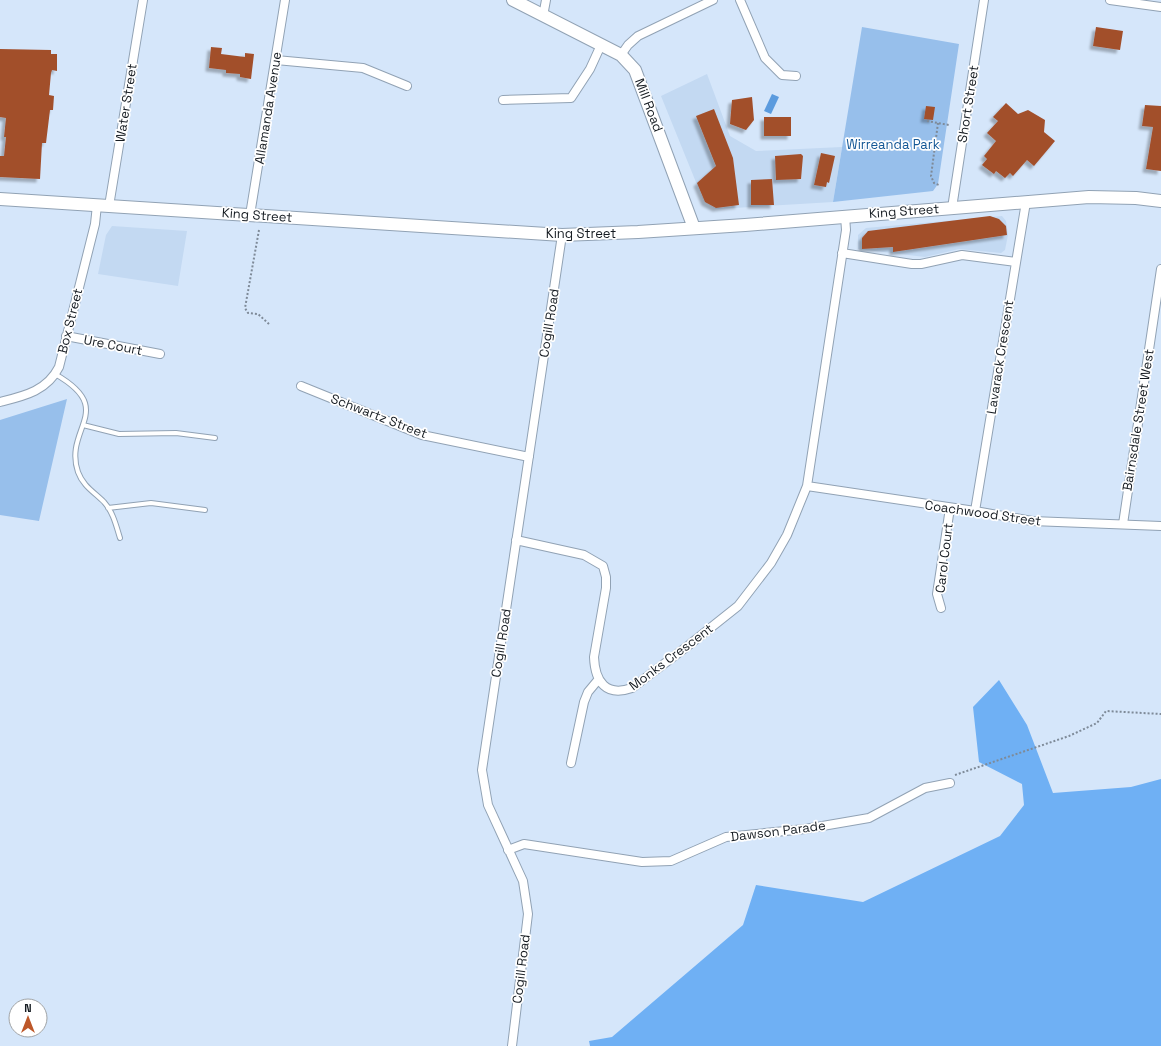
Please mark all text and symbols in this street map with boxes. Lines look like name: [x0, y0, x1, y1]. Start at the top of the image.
street label: Allamanda Avenue: [251, 51, 285, 165]
street label: Water Street: [111, 62, 141, 144]
street label: Short Street: [954, 64, 982, 144]
street label: Mill Road: [631, 76, 667, 134]
park label: Wirreanda Park: [846, 136, 940, 153]
street label: King Street: [868, 200, 940, 222]
street label: King Street: [221, 204, 293, 226]
street label: King Street: [546, 225, 616, 242]
street label: Box Street: [54, 286, 86, 356]
street label: Cogill Road: [535, 287, 563, 359]
street label: Lavarack Crescent: [983, 299, 1017, 415]
street label: Ure Court: [82, 331, 144, 359]
street label: Bairnsdale Street West: [1118, 348, 1158, 492]
street label: Schwartz Street: [328, 390, 430, 442]
street label: Coachwood Street: [924, 496, 1042, 530]
street label: Carol Court: [931, 522, 957, 594]
street label: Cogill Road: [487, 607, 515, 679]
street label: Monks Crescent: [626, 620, 716, 694]
street label: Dawson Parade: [729, 817, 827, 845]
street label: Cogill Road: [508, 933, 534, 1005]
north arrow: [8, 998, 48, 1038]
text: N: [24, 1001, 32, 1015]

